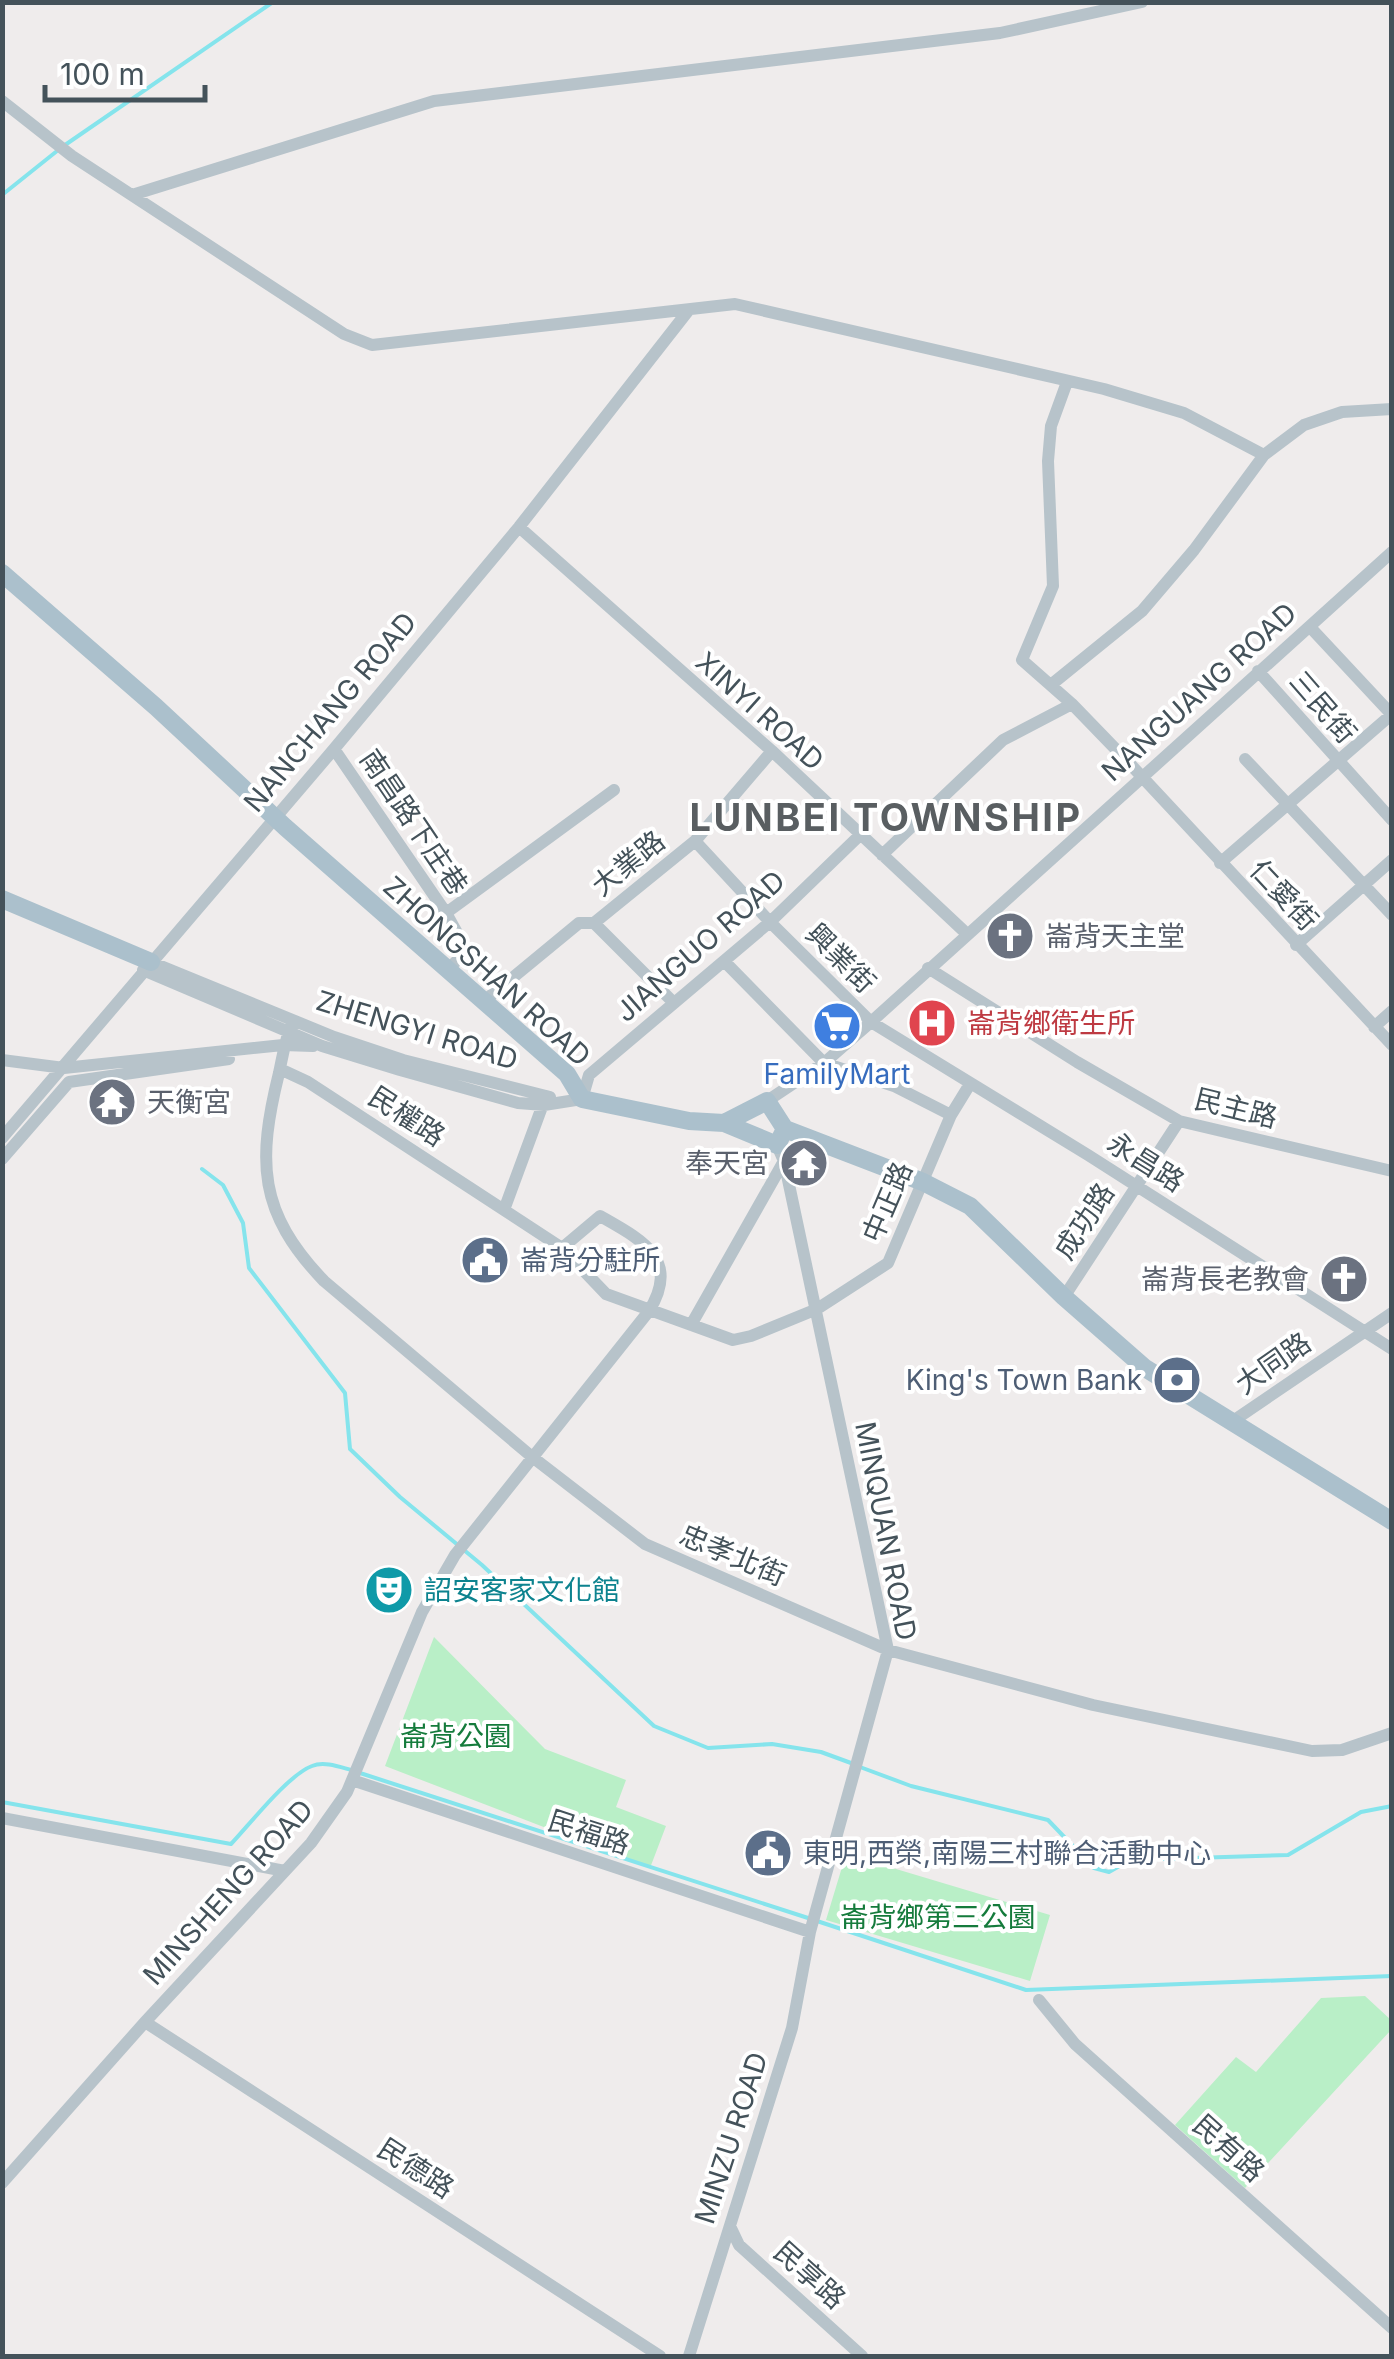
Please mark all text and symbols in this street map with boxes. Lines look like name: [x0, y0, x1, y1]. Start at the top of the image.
scale bar: [45, 40, 205, 102]
text: 100 m: [60, 56, 145, 92]
street label: NANGUANG ROAD: [1095, 596, 1303, 788]
street label: NANCHANG ROAD: [237, 605, 423, 819]
street label: XINYI ROAD: [689, 645, 831, 777]
street label: 三民街: [1283, 664, 1363, 750]
street label: 南昌路下庄巷: [353, 743, 475, 901]
district label: LUNBEI TOWNSHIP: [689, 794, 1083, 840]
street label: 大業路: [585, 823, 671, 903]
street label: 仁愛街: [1243, 853, 1325, 937]
street label: JIANGUO ROAD: [608, 863, 792, 1029]
street label: ZHONGSHAN ROAD: [376, 869, 598, 1073]
church icon: 崙背天主堂: [984, 910, 1036, 962]
street label: 興業街: [799, 916, 883, 1000]
place label: 崙背天主堂: [1045, 919, 1185, 953]
street label: ZHENGYI ROAD: [312, 983, 522, 1077]
hospital icon: 崙背鄉衛生所: [906, 997, 958, 1049]
supermarket icon: FamilyMart: [811, 1000, 863, 1052]
place label: 崙背鄉衛生所: [967, 1006, 1135, 1040]
place label: FamilyMart: [764, 1057, 910, 1091]
temple icon: 天衡宮: [86, 1076, 138, 1128]
street label: 民權路: [363, 1079, 451, 1153]
street label: 民主路: [1191, 1081, 1281, 1135]
place label: 天衡宮: [147, 1085, 231, 1119]
street label: 永昌路: [1101, 1125, 1191, 1199]
temple icon: 奉天宮: [778, 1137, 830, 1189]
place label: 奉天宮: [685, 1146, 769, 1180]
street label: 中正路: [855, 1157, 919, 1247]
street label: 成功路: [1047, 1177, 1121, 1265]
public building icon: 崙背分駐所: [459, 1234, 511, 1286]
place label: 崙背分駐所: [520, 1243, 660, 1277]
church icon: 崙背長老教會: [1318, 1253, 1370, 1305]
place label: 崙背長老教會: [1141, 1262, 1309, 1296]
street label: 大同路: [1229, 1325, 1317, 1401]
bank icon: King's Town Bank: [1151, 1354, 1203, 1406]
place label: King's Town Bank: [906, 1363, 1142, 1397]
street label: MINQUAN ROAD: [848, 1419, 924, 1643]
street label: 忠孝北街: [675, 1517, 791, 1593]
theatre icon: 詔安客家文化館: [363, 1564, 415, 1616]
place label: 詔安客家文化館: [424, 1573, 620, 1607]
park label: 崙背公園: [400, 1719, 512, 1753]
street label: MINSHENG ROAD: [136, 1792, 320, 1992]
street label: 民福路: [544, 1803, 634, 1861]
public building icon: 東明,西榮,南陽三村聯合活動中心: [742, 1827, 794, 1879]
place label: 東明,西榮,南陽三村聯合活動中心: [803, 1836, 1211, 1870]
park label: 崙背鄉第三公園: [840, 1900, 1036, 1934]
street label: MINZU ROAD: [687, 2048, 775, 2228]
street label: 民有路: [1186, 2107, 1272, 2189]
street label: 民德路: [372, 2131, 460, 2205]
street label: 民享路: [767, 2234, 853, 2316]

